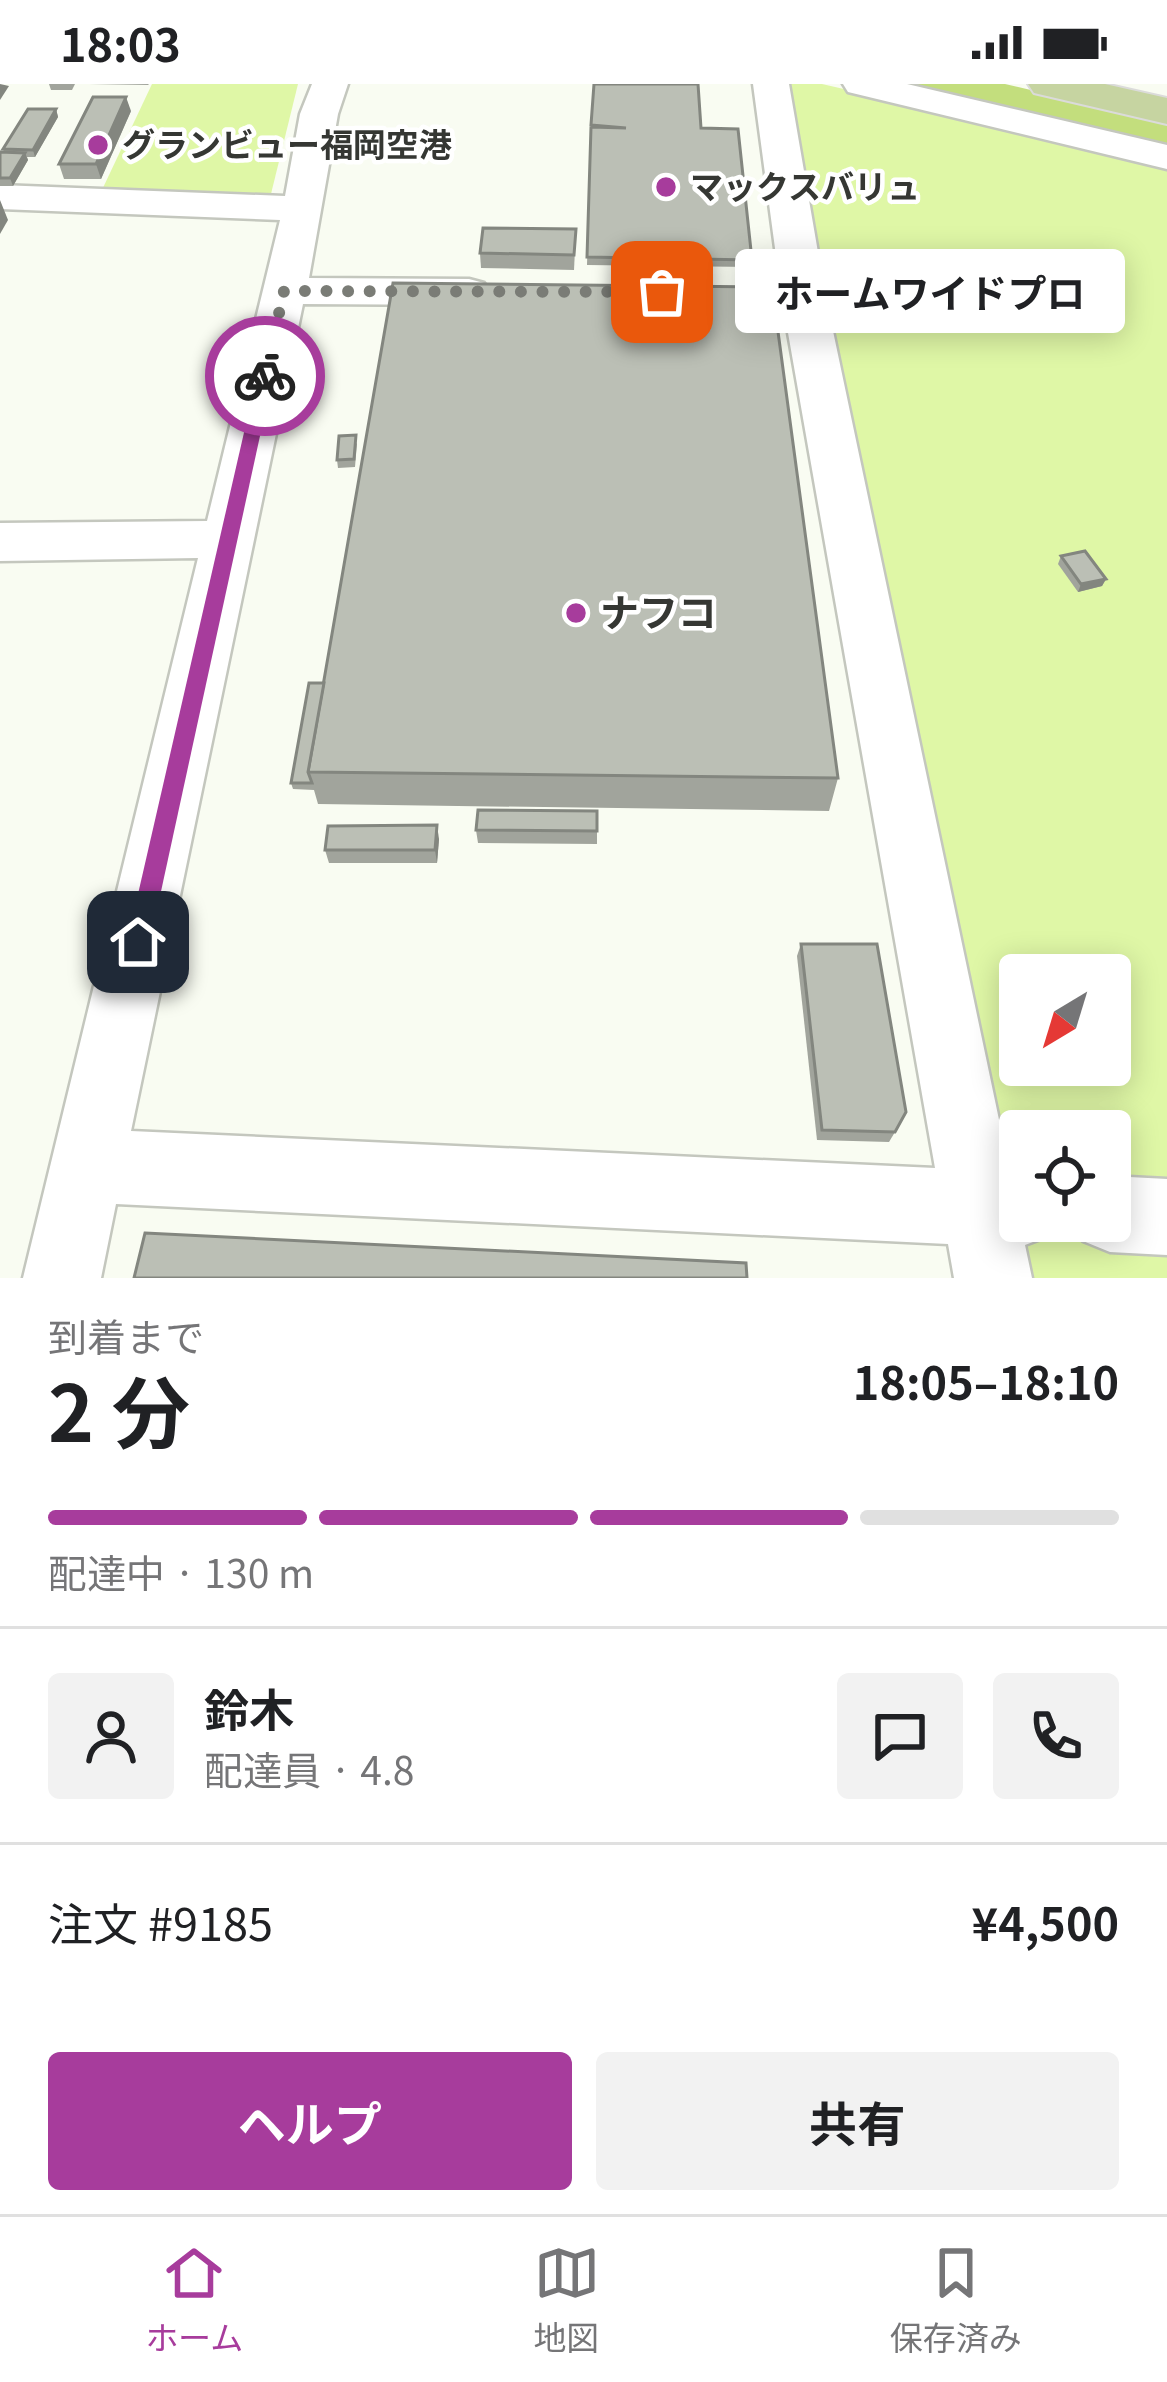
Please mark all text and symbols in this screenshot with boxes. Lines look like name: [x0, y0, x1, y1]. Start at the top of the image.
text: 18:03: [60, 10, 181, 75]
place label: グランビュー福岡空港: [122, 119, 452, 167]
marker: グランビュー福岡空港: [85, 132, 111, 158]
place label: マックスバリュ: [690, 161, 920, 209]
marker: マックスバリュ: [653, 174, 679, 200]
pin: [611, 241, 713, 343]
callout: ホームワイドプロ: [734, 250, 1124, 334]
icon: bag: [629, 259, 695, 325]
text: ホームワイドプロ: [775, 263, 1085, 319]
courier: [205, 316, 325, 436]
icon: bike: [232, 343, 298, 409]
place label: ナフコ: [600, 582, 717, 638]
marker: ナフコ: [563, 600, 589, 626]
pin: [87, 891, 189, 993]
icon: home: [105, 909, 171, 975]
north arrow: [999, 954, 1131, 1086]
map controls: [999, 954, 1131, 1242]
button: locate: [999, 1110, 1131, 1242]
text: 到着まで: [48, 1307, 204, 1363]
text: 18:05–18:10: [853, 1348, 1119, 1413]
text: 2 分: [48, 1352, 190, 1464]
text: 配達中 · 130 m: [48, 1543, 314, 1599]
button: person: [48, 1673, 174, 1799]
button: chat: [837, 1673, 963, 1799]
button: phone: [993, 1673, 1119, 1799]
text: 鈴木: [204, 1675, 294, 1740]
text: 配達員 · 4.8: [204, 1740, 414, 1796]
text: 注文 #9185: [48, 1889, 273, 1954]
text: ¥4,500: [972, 1889, 1119, 1954]
button: ヘルプ: [48, 2052, 572, 2190]
button: 共有: [596, 2052, 1119, 2190]
tab: ホーム: [145, 2240, 243, 2360]
tab: 地図: [534, 2240, 600, 2360]
tab: 保存済み: [890, 2240, 1022, 2360]

